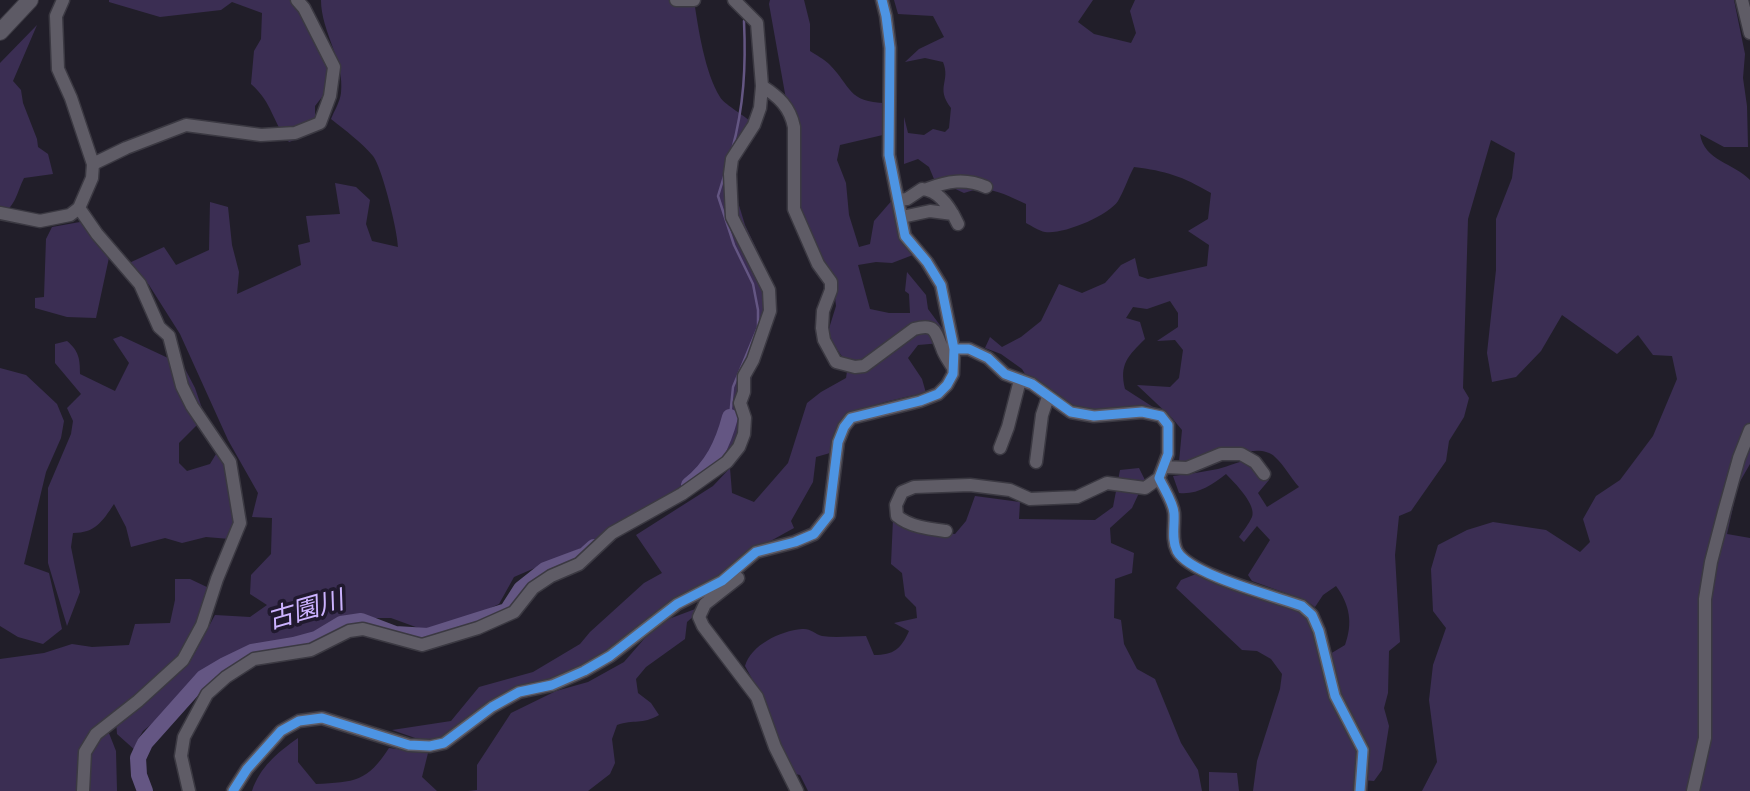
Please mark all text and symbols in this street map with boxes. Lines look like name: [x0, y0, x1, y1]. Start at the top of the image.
water label: 古園川: [264, 586, 348, 638]

